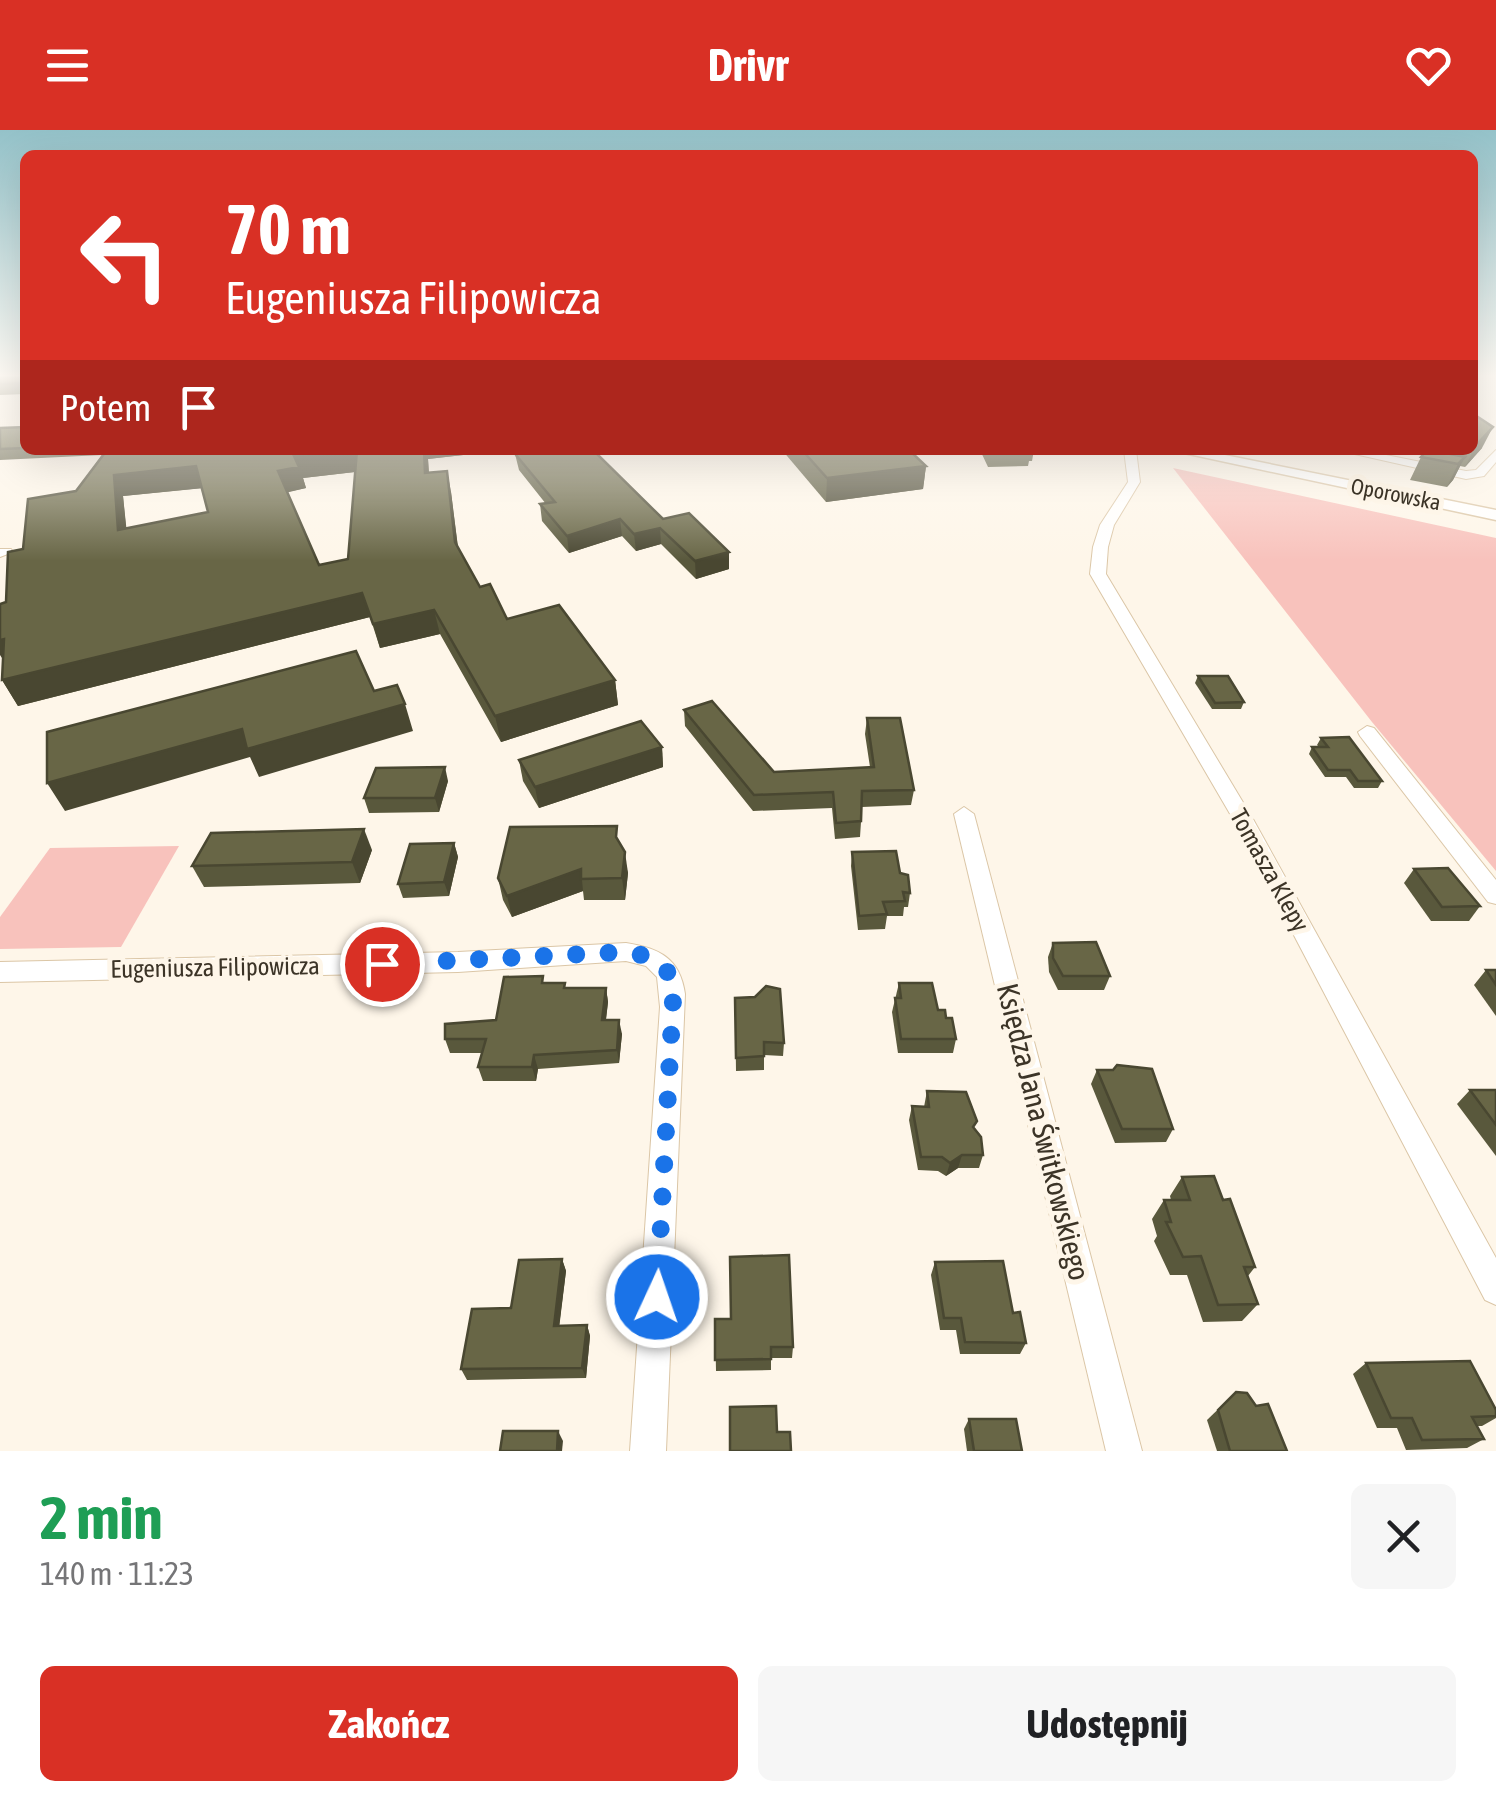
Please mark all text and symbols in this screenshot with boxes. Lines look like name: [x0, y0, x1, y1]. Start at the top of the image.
icon: menu: [40, 38, 95, 93]
icon: heart: [1401, 38, 1456, 93]
text: Drivr: [708, 39, 788, 91]
text: 70 m: [225, 189, 351, 269]
icon: left: [60, 190, 190, 320]
text: Eugeniusza Filipowicza: [225, 272, 602, 324]
icon: arrive: [171, 380, 226, 435]
text: Potem: [60, 386, 151, 429]
street label: Oporowska: [1349, 473, 1443, 515]
street label: Tomasza Klepy: [1225, 804, 1315, 936]
pin: [340, 922, 425, 1007]
icon: arrive: [355, 937, 410, 992]
street label: Eugeniusza Filipowicza: [110, 951, 320, 983]
street label: Księdza Jana Świtkowskiego: [991, 980, 1097, 1284]
position arrow: [605, 1245, 709, 1349]
text: 2 min: [40, 1483, 163, 1552]
button: close: [1351, 1484, 1456, 1589]
text: 140 m · 11:23: [40, 1555, 194, 1592]
button: Zakończ: [40, 1666, 738, 1781]
button: Udostępnij: [758, 1666, 1456, 1781]

